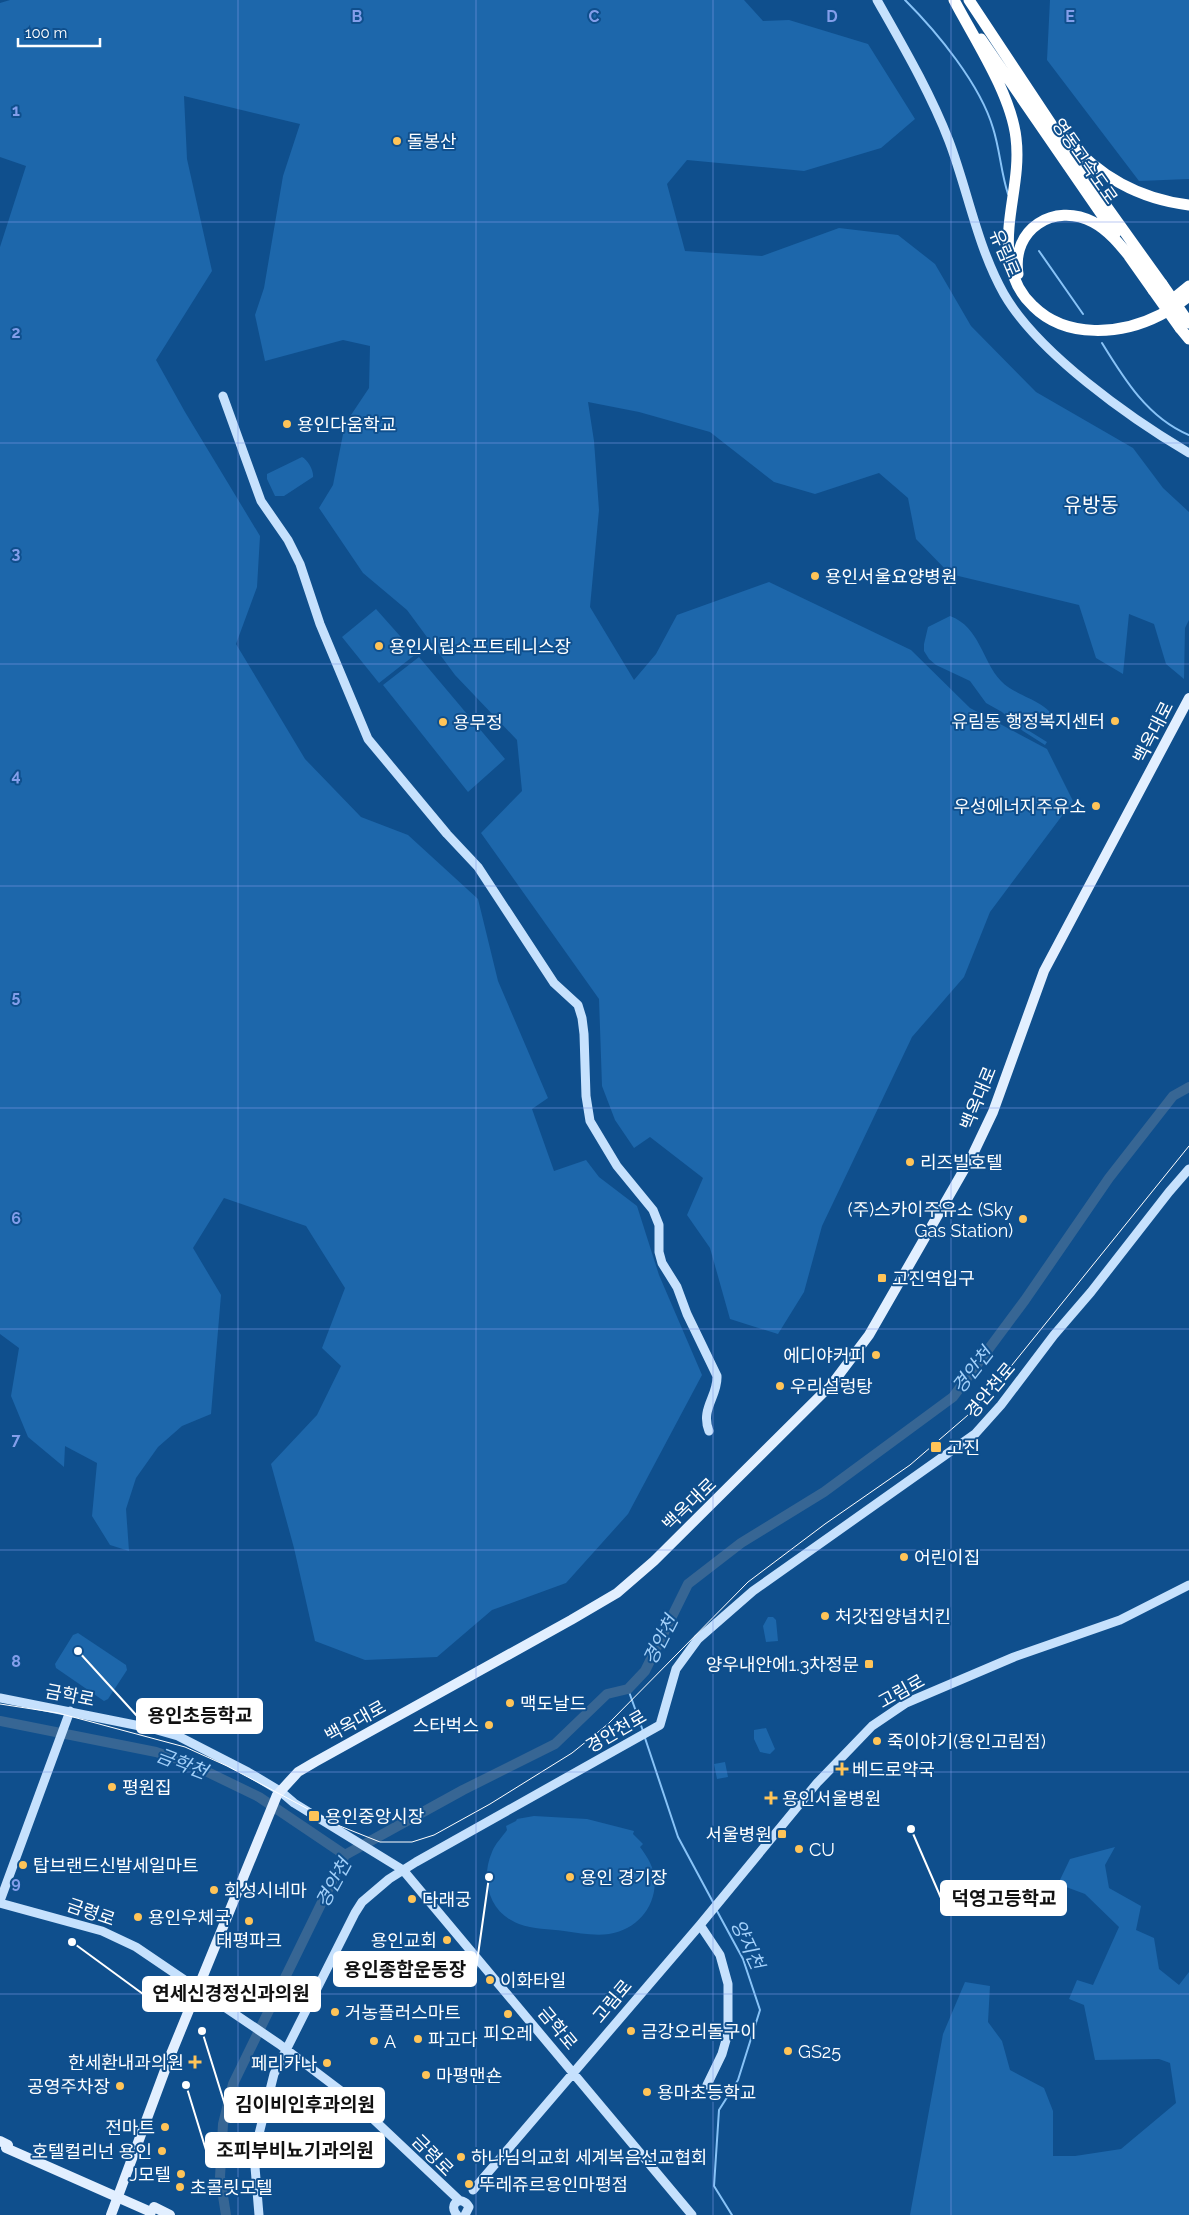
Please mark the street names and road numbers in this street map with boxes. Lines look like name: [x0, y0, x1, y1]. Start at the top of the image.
street label: 영동고속도로: [1048, 114, 1122, 208]
street label: 유림로: [986, 226, 1024, 280]
street label: 백옥대로: [1129, 698, 1177, 766]
street label: 백옥대로: [956, 1063, 1000, 1133]
street label: 경안천로: [961, 1358, 1019, 1422]
street label: 백옥대로: [658, 1473, 720, 1535]
street label: 고림로: [874, 1670, 928, 1712]
street label: 금학로: [44, 1680, 96, 1710]
street label: 백옥대로: [321, 1696, 389, 1746]
street label: 경안천로: [582, 1705, 650, 1757]
street label: 금령로: [64, 1894, 118, 1930]
street label: 고림로: [588, 1975, 636, 2027]
street label: 금학로: [534, 2002, 582, 2054]
street label: 금령로: [408, 2130, 458, 2180]

